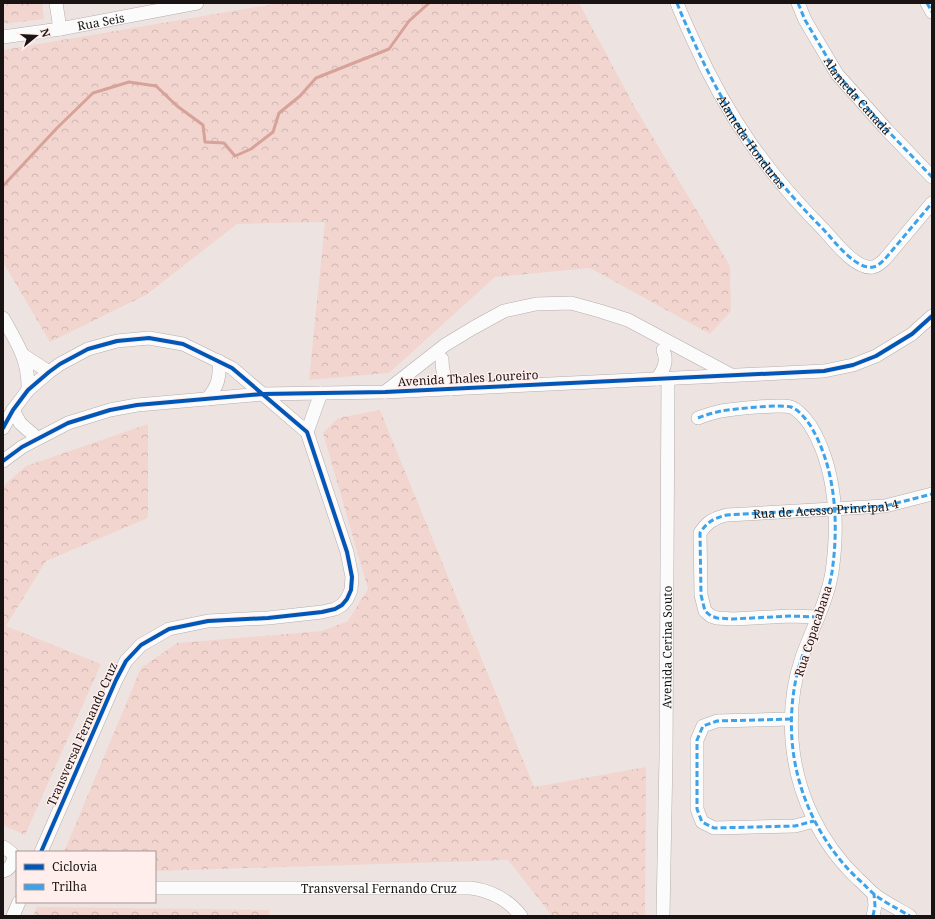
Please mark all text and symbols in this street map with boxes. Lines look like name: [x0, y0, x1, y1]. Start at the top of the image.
street label: Rua Seis: [76, 8, 126, 34]
north arrow: [16, 16, 56, 56]
text: N: [38, 26, 55, 40]
street label: Alameda Canadá: [820, 54, 895, 138]
street label: Alameda Honduras: [713, 92, 790, 192]
street label: Avenida Thales Loureiro: [397, 366, 539, 390]
street label: Rua de Acesso Principal 4: [752, 494, 900, 522]
street label: Rua Copacabana: [790, 583, 836, 679]
street label: Avenida Cerina Souto: [658, 585, 675, 709]
street label: Transversal Fernando Cruz: [43, 659, 121, 809]
legend: [16, 851, 156, 903]
text: Ciclovia: [52, 858, 98, 875]
text: Trilha: [52, 878, 87, 895]
street label: Transversal Fernando Cruz: [301, 880, 457, 897]

